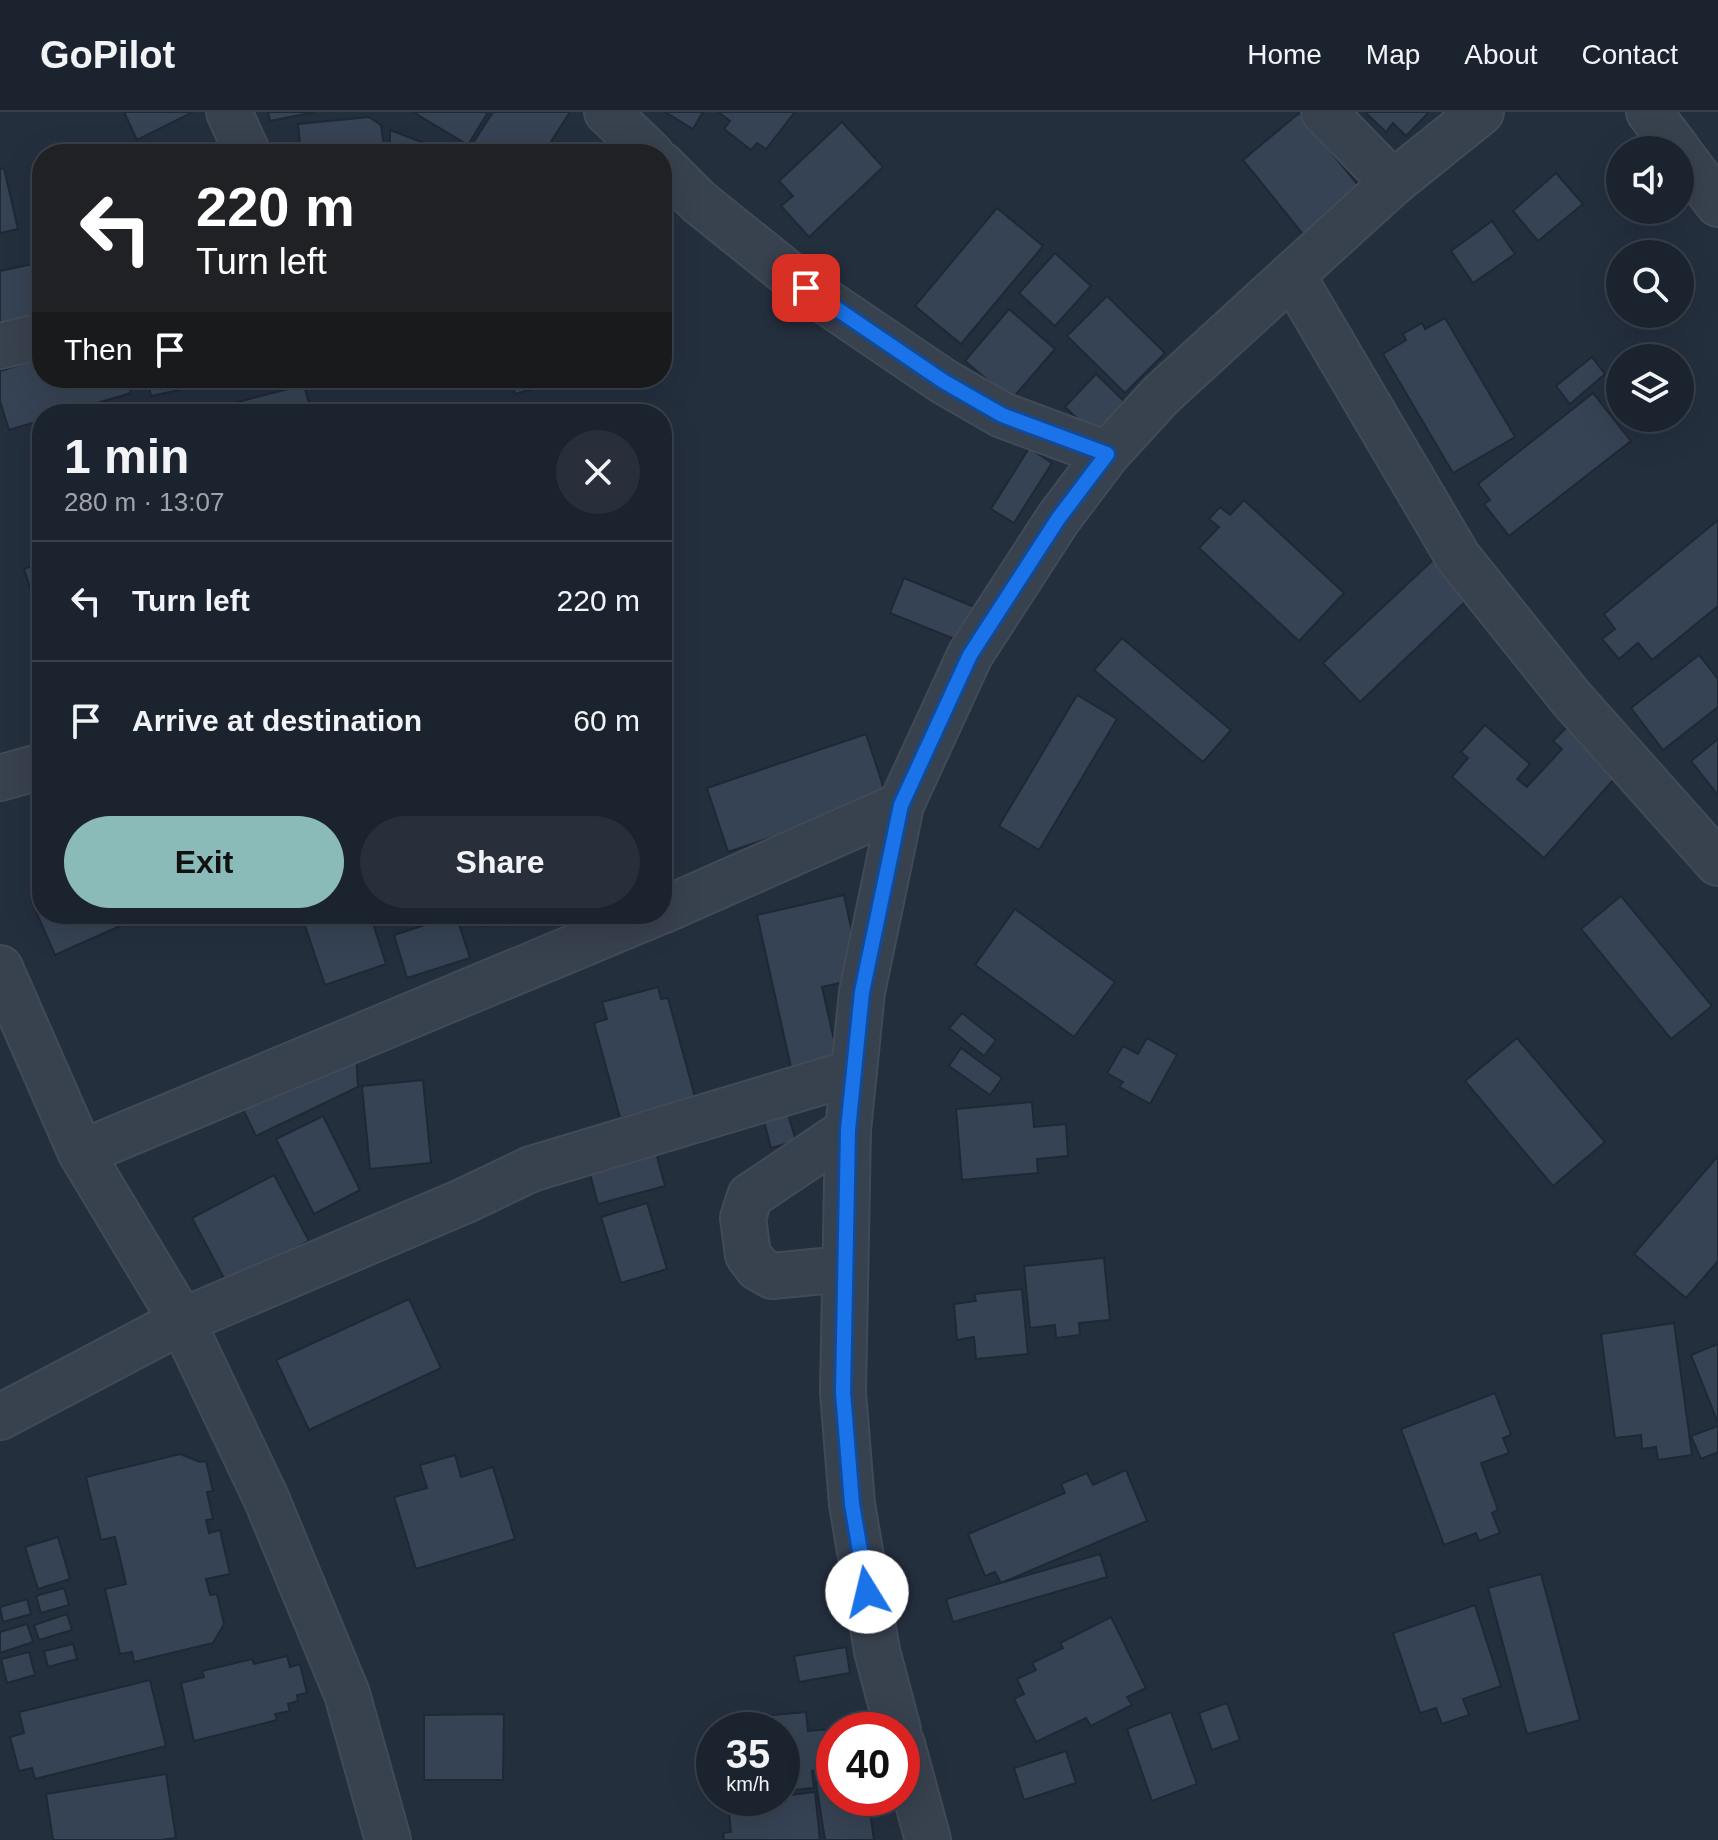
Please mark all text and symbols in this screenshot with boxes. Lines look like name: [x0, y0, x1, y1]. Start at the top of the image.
text: GoPilot: [40, 34, 175, 76]
text: Home: [1247, 39, 1322, 70]
text: Map: [1366, 39, 1420, 70]
text: About: [1464, 39, 1538, 70]
text: Contact: [1582, 39, 1678, 70]
map controls: [1606, 136, 1694, 432]
button: sound: [1606, 136, 1694, 224]
text: 220 m: [196, 175, 355, 238]
icon: left: [64, 176, 168, 280]
button: search: [1606, 240, 1694, 328]
text: Turn left: [196, 241, 327, 282]
pin: [772, 254, 840, 322]
icon: arrive: [784, 266, 828, 310]
icon: arrive: [148, 328, 192, 372]
text: Then: [64, 333, 132, 366]
button: layers: [1606, 344, 1694, 432]
text: 1 min: [64, 430, 189, 483]
button: close: [556, 430, 640, 514]
text: 280 m · 13:07: [64, 487, 224, 517]
icon: left: [64, 579, 108, 623]
text: Turn left: [132, 584, 250, 617]
text: 220 m: [557, 584, 640, 617]
icon: arrive: [64, 699, 108, 743]
text: Arrive at destination: [132, 704, 422, 737]
text: 60 m: [573, 704, 640, 737]
button: Exit: [64, 816, 344, 908]
button: Share: [360, 816, 640, 908]
position arrow: [825, 1550, 909, 1634]
speed limit sign: 40: [816, 1712, 920, 1816]
text: 35: [726, 1732, 770, 1776]
text: km/h: [726, 1773, 770, 1795]

